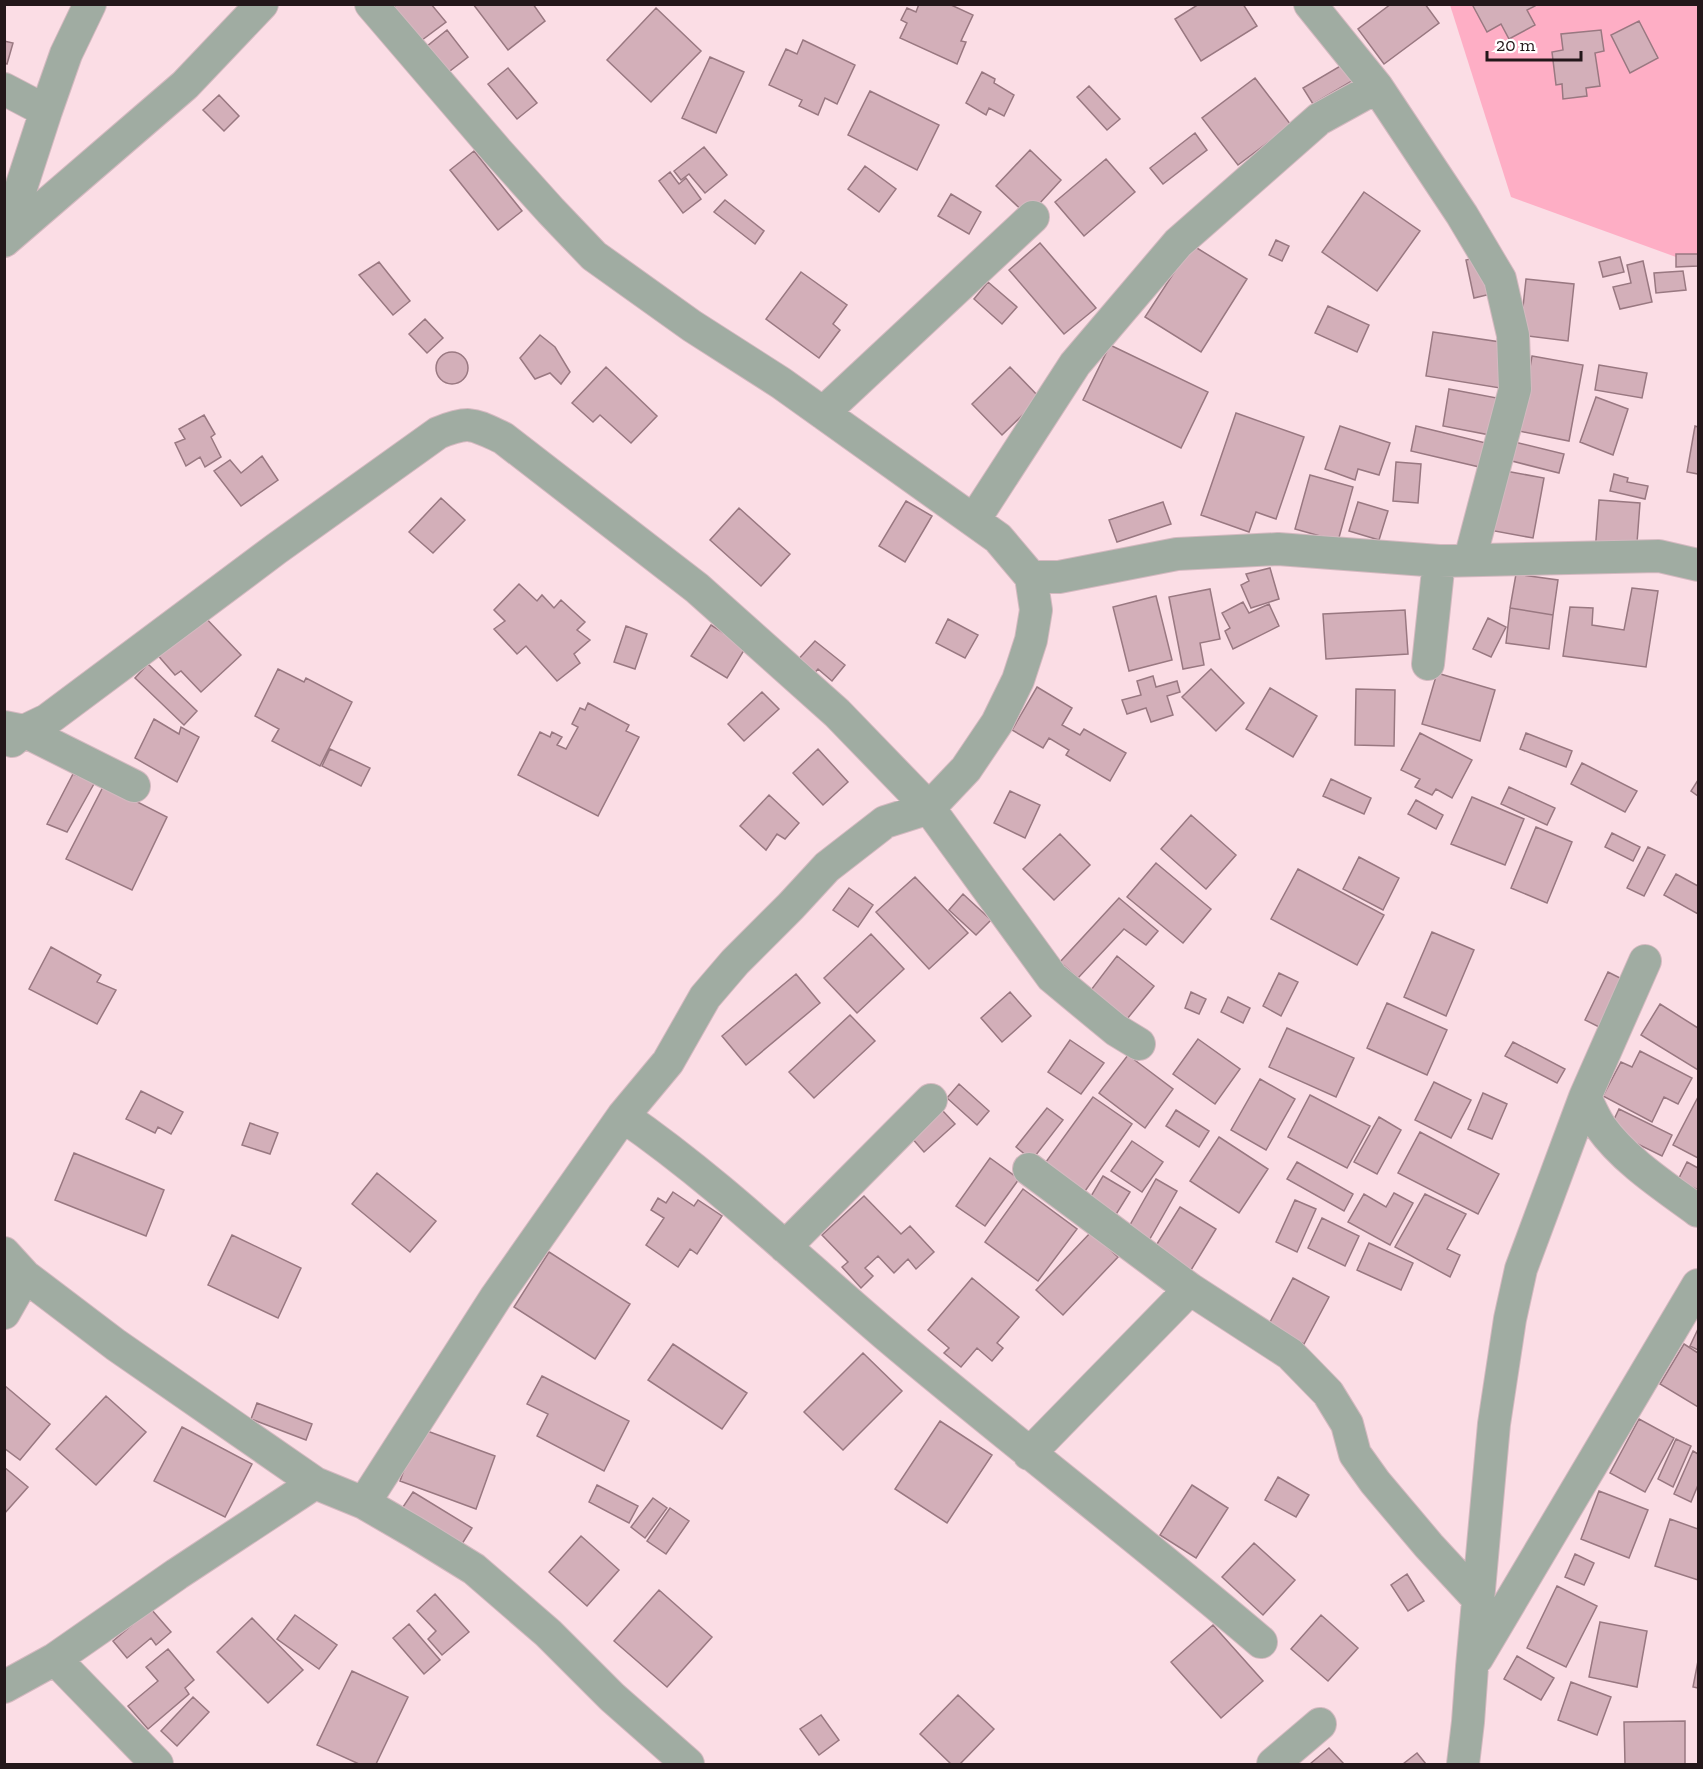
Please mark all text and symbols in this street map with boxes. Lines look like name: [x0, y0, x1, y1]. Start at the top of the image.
scale bar: [1487, 24, 1582, 62]
text: 20 m: [1496, 34, 1536, 56]

